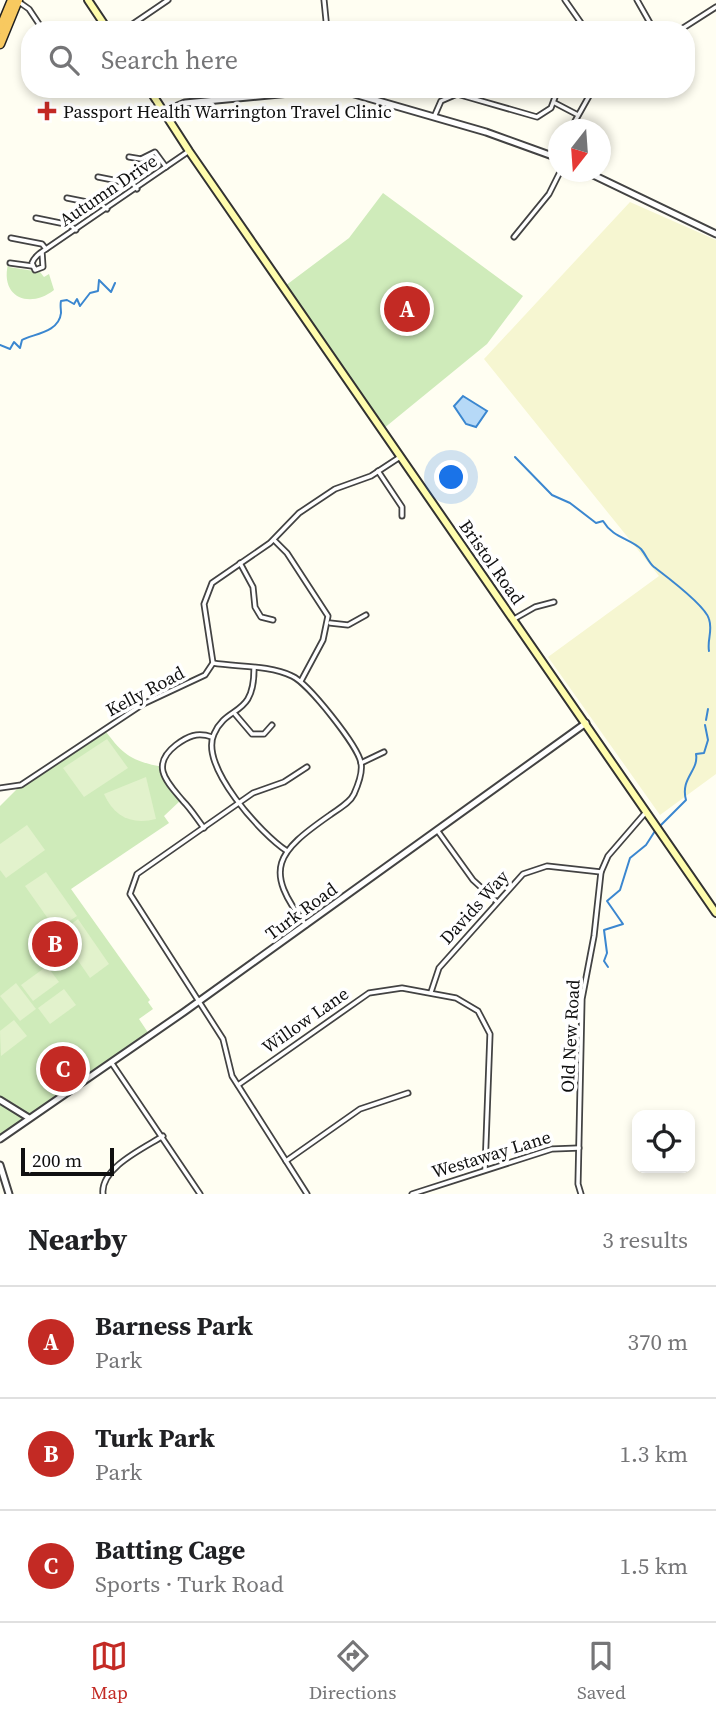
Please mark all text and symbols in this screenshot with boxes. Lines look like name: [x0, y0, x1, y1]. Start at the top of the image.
search box: [21, 21, 695, 98]
icon: search: [45, 41, 83, 79]
text: Search here: [101, 42, 238, 78]
place label: Passport Health Warrington Travel Clinic: [63, 99, 392, 124]
marker: Passport Health Warrington Travel Clinic: [37, 101, 57, 121]
north arrow: [548, 119, 611, 182]
street label: Autumn Drive: [54, 148, 162, 232]
pin: A: [384, 283, 430, 335]
your location: [434, 460, 468, 494]
street label: Bristol Road: [454, 515, 530, 609]
street label: Kelly Road: [101, 660, 189, 722]
street label: Davids Way: [434, 864, 515, 950]
street label: Turk Road: [260, 876, 342, 946]
pin: B: [32, 918, 78, 970]
street label: Old New Road: [555, 979, 585, 1093]
street label: Willow Lane: [257, 981, 353, 1059]
pin: C: [40, 1043, 86, 1095]
map controls: [632, 1110, 695, 1173]
button: locate: [632, 1110, 695, 1173]
street label: Westaway Lane: [428, 1124, 554, 1184]
scale bar: [21, 1145, 114, 1177]
text: 200 m: [32, 1147, 82, 1173]
text: Nearby: [28, 1219, 127, 1260]
text: 3 results: [602, 1224, 688, 1256]
text: Barness Park: [95, 1308, 253, 1344]
text: A: [43, 1326, 59, 1358]
text: 370 m: [627, 1326, 688, 1358]
text: Park: [95, 1344, 142, 1376]
text: Turk Park: [95, 1420, 215, 1456]
text: B: [44, 1438, 58, 1470]
text: 1.3 km: [619, 1438, 688, 1470]
text: Park: [95, 1456, 142, 1488]
text: Batting Cage: [95, 1532, 245, 1568]
text: C: [44, 1550, 58, 1582]
text: 1.5 km: [619, 1550, 688, 1582]
text: Sports · Turk Road: [95, 1568, 284, 1600]
tab: Map: [90, 1637, 128, 1705]
tab: Directions: [309, 1637, 397, 1705]
tab: Saved: [577, 1637, 626, 1705]

